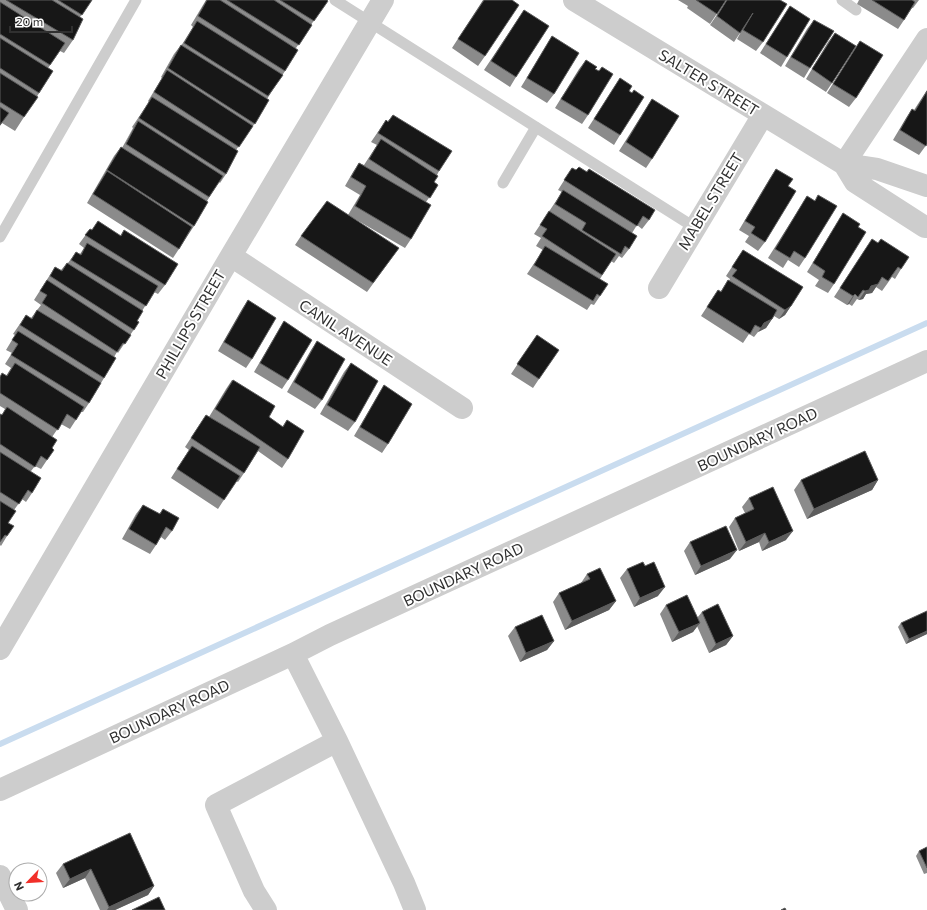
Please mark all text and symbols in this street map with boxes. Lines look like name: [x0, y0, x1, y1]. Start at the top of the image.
scale bar: [10, 8, 72, 34]
text: 20 m: [16, 14, 43, 28]
street label: SALTER STREET: [656, 45, 763, 119]
street label: MABEL STREET: [674, 149, 746, 253]
street label: PHILLIPS STREET: [151, 266, 229, 382]
street label: CANIL AVENUE: [296, 295, 396, 369]
street label: BOUNDARY ROAD: [694, 403, 820, 475]
street label: BOUNDARY ROAD: [400, 538, 526, 610]
street label: BOUNDARY ROAD: [106, 675, 232, 747]
north arrow: [8, 862, 48, 902]
text: N: [11, 880, 26, 893]

